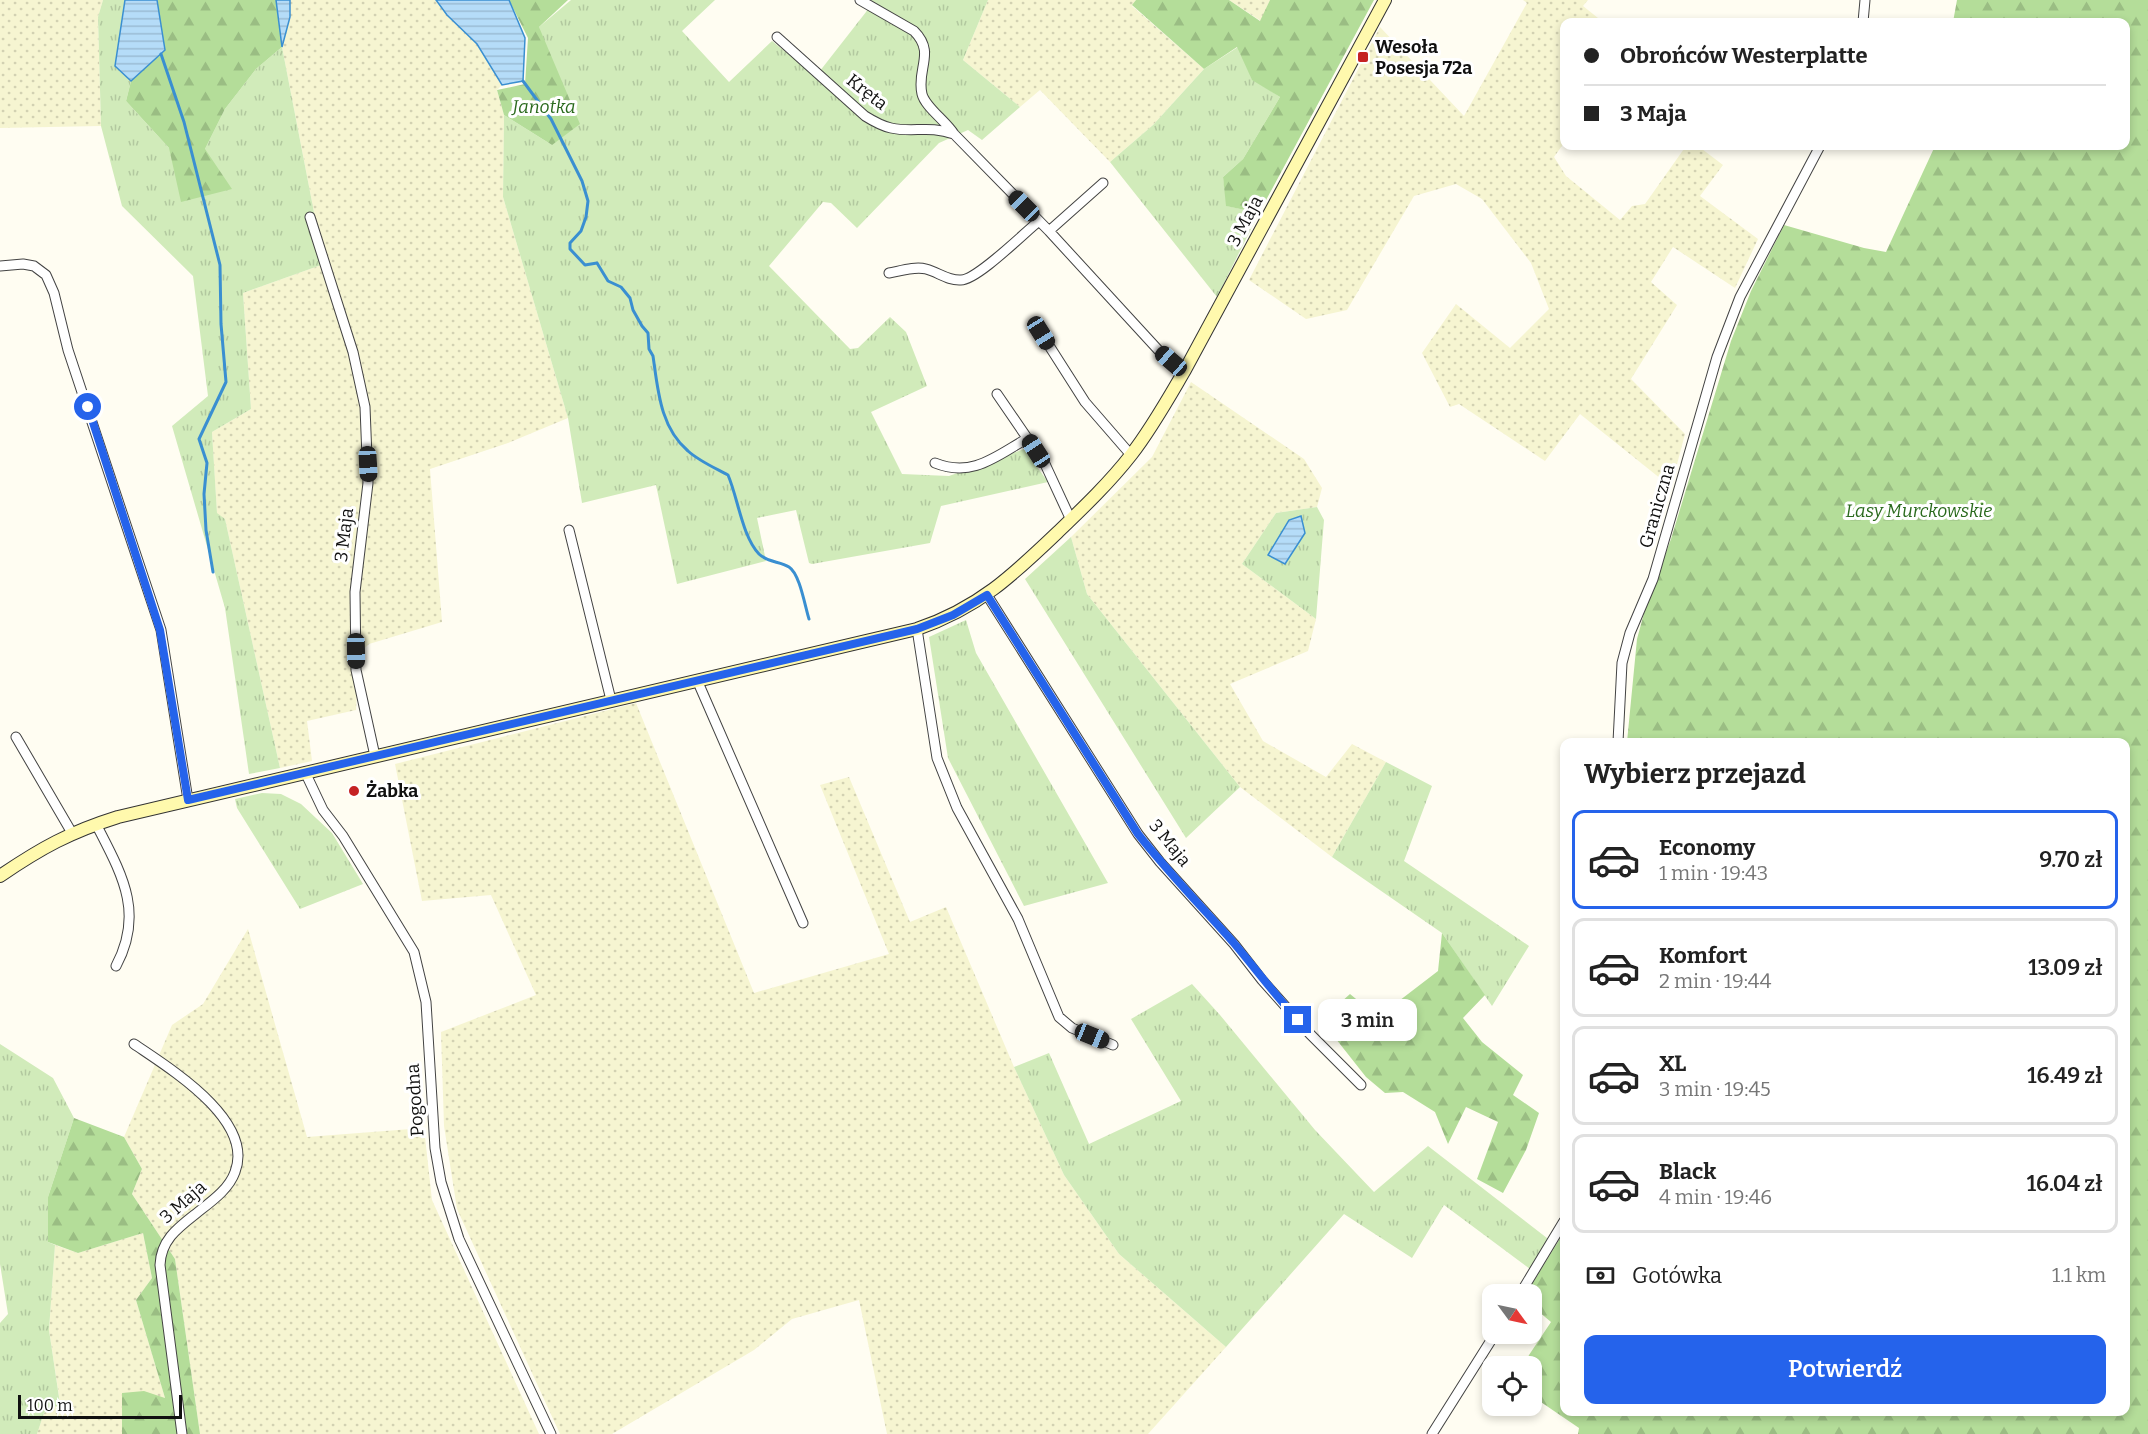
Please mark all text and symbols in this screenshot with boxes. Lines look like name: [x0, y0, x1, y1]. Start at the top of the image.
place label: Wesoła Posesja 72a: [1375, 36, 1472, 79]
text: Obrońców Westerplatte: [1620, 42, 1868, 69]
marker: Wesoła Posesja 72a: [1356, 50, 1370, 64]
street label: Kręta: [842, 69, 892, 115]
park label: Janotka: [510, 96, 576, 118]
text: 3 Maja: [1620, 100, 1687, 127]
car: [1005, 187, 1043, 225]
street label: 3 Maja: [1223, 192, 1267, 250]
car: [1024, 313, 1058, 353]
car: [1152, 342, 1190, 380]
route start: [74, 393, 101, 420]
car: [1019, 431, 1053, 471]
car: [358, 446, 378, 482]
street label: Graniczna: [1635, 461, 1680, 551]
park label: Lasy Murckowskie: [1846, 500, 1992, 522]
street label: 3 Maja: [330, 507, 358, 563]
car: [347, 633, 365, 669]
text: Wybierz przejazd: [1584, 758, 1806, 790]
place label: Żabka: [366, 780, 418, 802]
marker: Żabka: [347, 784, 361, 798]
street label: 3 Maja: [1144, 815, 1196, 871]
icon: car: [1587, 833, 1641, 887]
text: Economy: [1659, 834, 1755, 861]
text: 9.70 zł: [2039, 846, 2103, 873]
text: 1 min · 19:43: [1659, 861, 1768, 885]
icon: car: [1587, 941, 1641, 995]
text: Komfort: [1659, 942, 1748, 969]
text: 13.09 zł: [2028, 954, 2103, 981]
text: 2 min · 19:44: [1659, 969, 1771, 993]
callout: 3 min: [1319, 999, 1418, 1041]
route end: [1284, 1006, 1311, 1033]
text: 3 min: [1341, 1008, 1394, 1032]
car: [1072, 1021, 1112, 1051]
icon: car: [1587, 1049, 1641, 1103]
text: XL: [1659, 1050, 1686, 1077]
text: 16.49 zł: [2027, 1062, 2103, 1089]
street label: Pogodna: [401, 1063, 429, 1137]
text: 3 min · 19:45: [1659, 1077, 1771, 1101]
icon: car: [1587, 1157, 1641, 1211]
text: Black: [1659, 1158, 1716, 1185]
text: 16.04 zł: [2027, 1170, 2103, 1197]
street label: 3 Maja: [155, 1176, 211, 1228]
text: 4 min · 19:46: [1659, 1185, 1772, 1209]
icon: cash: [1584, 1259, 1617, 1292]
text: Gotówka: [1632, 1262, 1722, 1289]
text: 1.1 km: [2052, 1263, 2106, 1287]
north arrow: [1482, 1284, 1542, 1344]
map controls: [1482, 1284, 1542, 1416]
button: Potwierdź: [1584, 1335, 2106, 1404]
button: locate: [1482, 1356, 1542, 1416]
scale bar: [18, 1392, 182, 1420]
text: 100 m: [27, 1396, 72, 1415]

